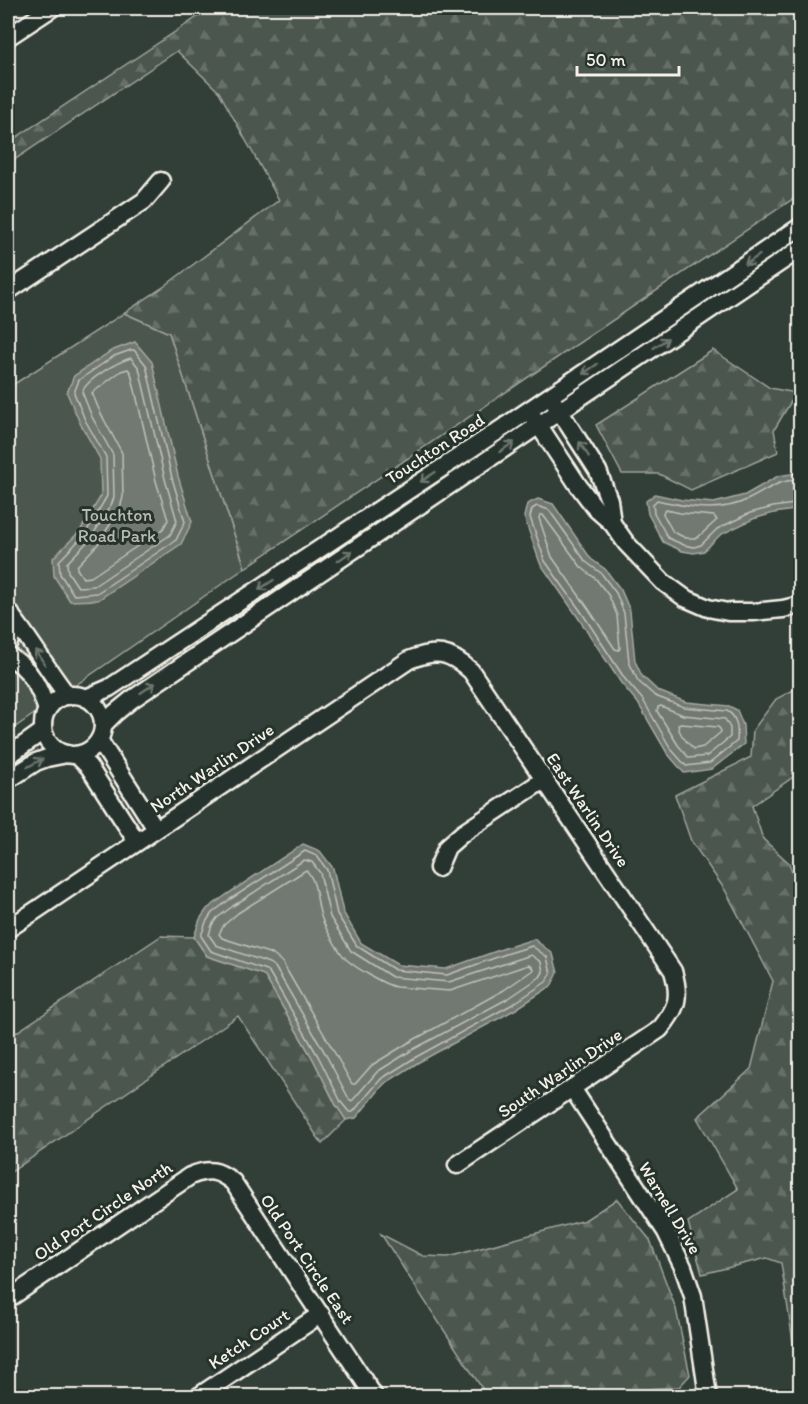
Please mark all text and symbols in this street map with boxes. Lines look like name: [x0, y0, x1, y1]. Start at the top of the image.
scale bar: [577, 39, 679, 77]
text: 50 m: [586, 49, 626, 71]
one-way arrow: [744, 254, 761, 266]
one-way arrow: [652, 337, 669, 350]
one-way arrow: [583, 363, 599, 375]
street label: Touchton Road: [381, 409, 489, 489]
one-way arrow: [498, 441, 515, 453]
one-way arrow: [578, 441, 590, 458]
one-way arrow: [420, 471, 437, 483]
park label: Touchton Road Park: [78, 504, 157, 547]
one-way arrow: [336, 549, 353, 561]
one-way arrow: [257, 578, 274, 591]
one-way arrow: [34, 649, 46, 666]
one-way arrow: [140, 682, 156, 694]
street label: North Warlin Drive: [146, 718, 278, 818]
street label: East Warlin Drive: [542, 749, 634, 871]
one-way arrow: [26, 757, 44, 768]
street label: South Warlin Drive: [494, 1023, 626, 1123]
street label: Old Port Circle North: [29, 1156, 177, 1266]
street label: Warnell Drive: [634, 1158, 706, 1258]
street label: Old Port Circle East: [255, 1190, 359, 1328]
street label: Ketch Court: [204, 1304, 294, 1374]

